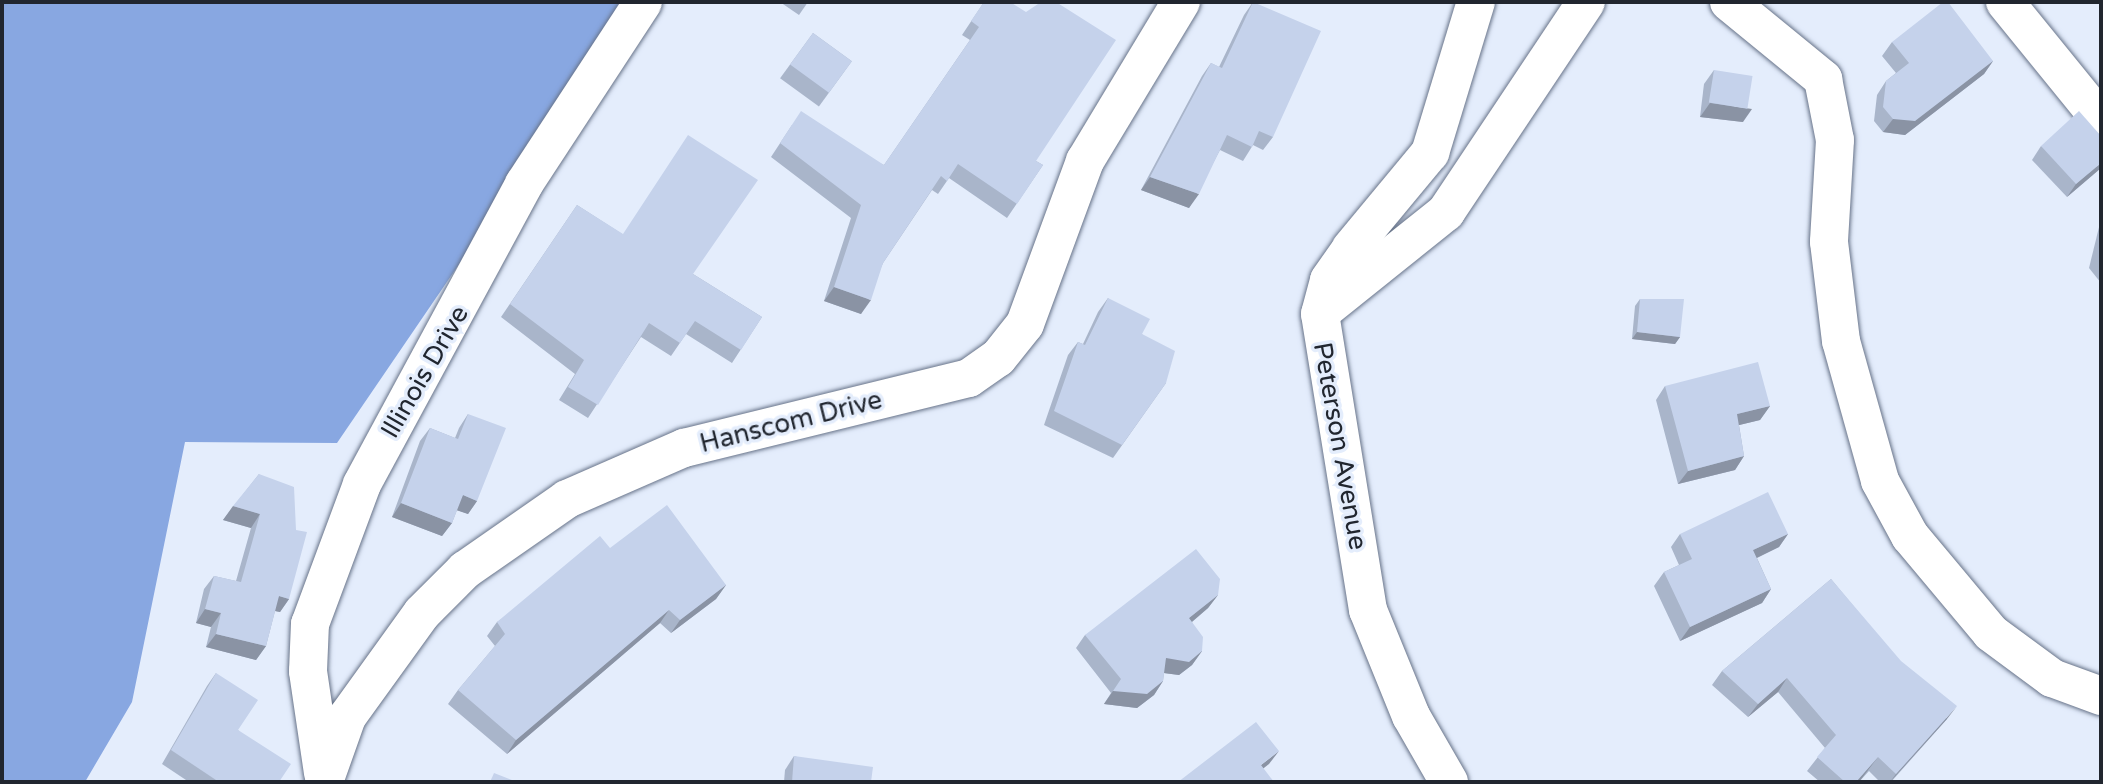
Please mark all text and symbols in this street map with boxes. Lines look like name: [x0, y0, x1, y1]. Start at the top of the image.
street label: Illinois Drive: [374, 300, 476, 444]
street label: Peterson Avenue: [1306, 340, 1374, 552]
street label: Hanscom Drive: [697, 384, 885, 460]

